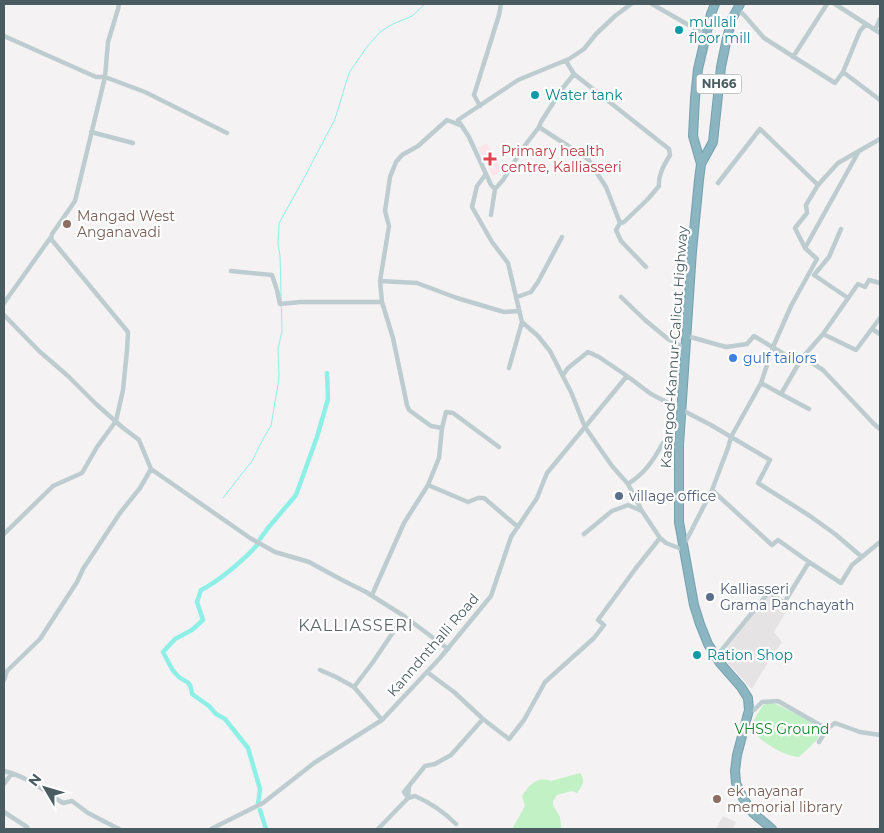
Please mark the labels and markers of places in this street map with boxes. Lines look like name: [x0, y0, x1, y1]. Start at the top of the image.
place label: mullali floor mill: [689, 13, 751, 47]
marker: mullali floor mill: [673, 24, 685, 36]
place label: Water tank: [545, 86, 623, 104]
marker: Water tank: [529, 89, 541, 101]
place label: Primary health centre, Kalliasseri: [501, 142, 622, 176]
marker: Primary health centre, Kalliasseri: [483, 152, 497, 166]
place label: Mangad West Anganavadi: [77, 207, 175, 241]
marker: Mangad West Anganavadi: [61, 218, 73, 230]
place label: gulf tailors: [743, 349, 817, 367]
marker: gulf tailors: [727, 352, 739, 364]
place label: village office: [629, 487, 716, 505]
marker: village office: [613, 490, 625, 502]
place label: Kalliasseri Grama Panchayath: [720, 580, 854, 614]
marker: Kalliasseri Grama Panchayath: [704, 591, 716, 603]
place label: Ration Shop: [707, 646, 793, 664]
marker: Ration Shop: [691, 649, 703, 661]
place label: ek nayanar memorial library: [727, 782, 843, 816]
marker: ek nayanar memorial library: [711, 793, 723, 805]

